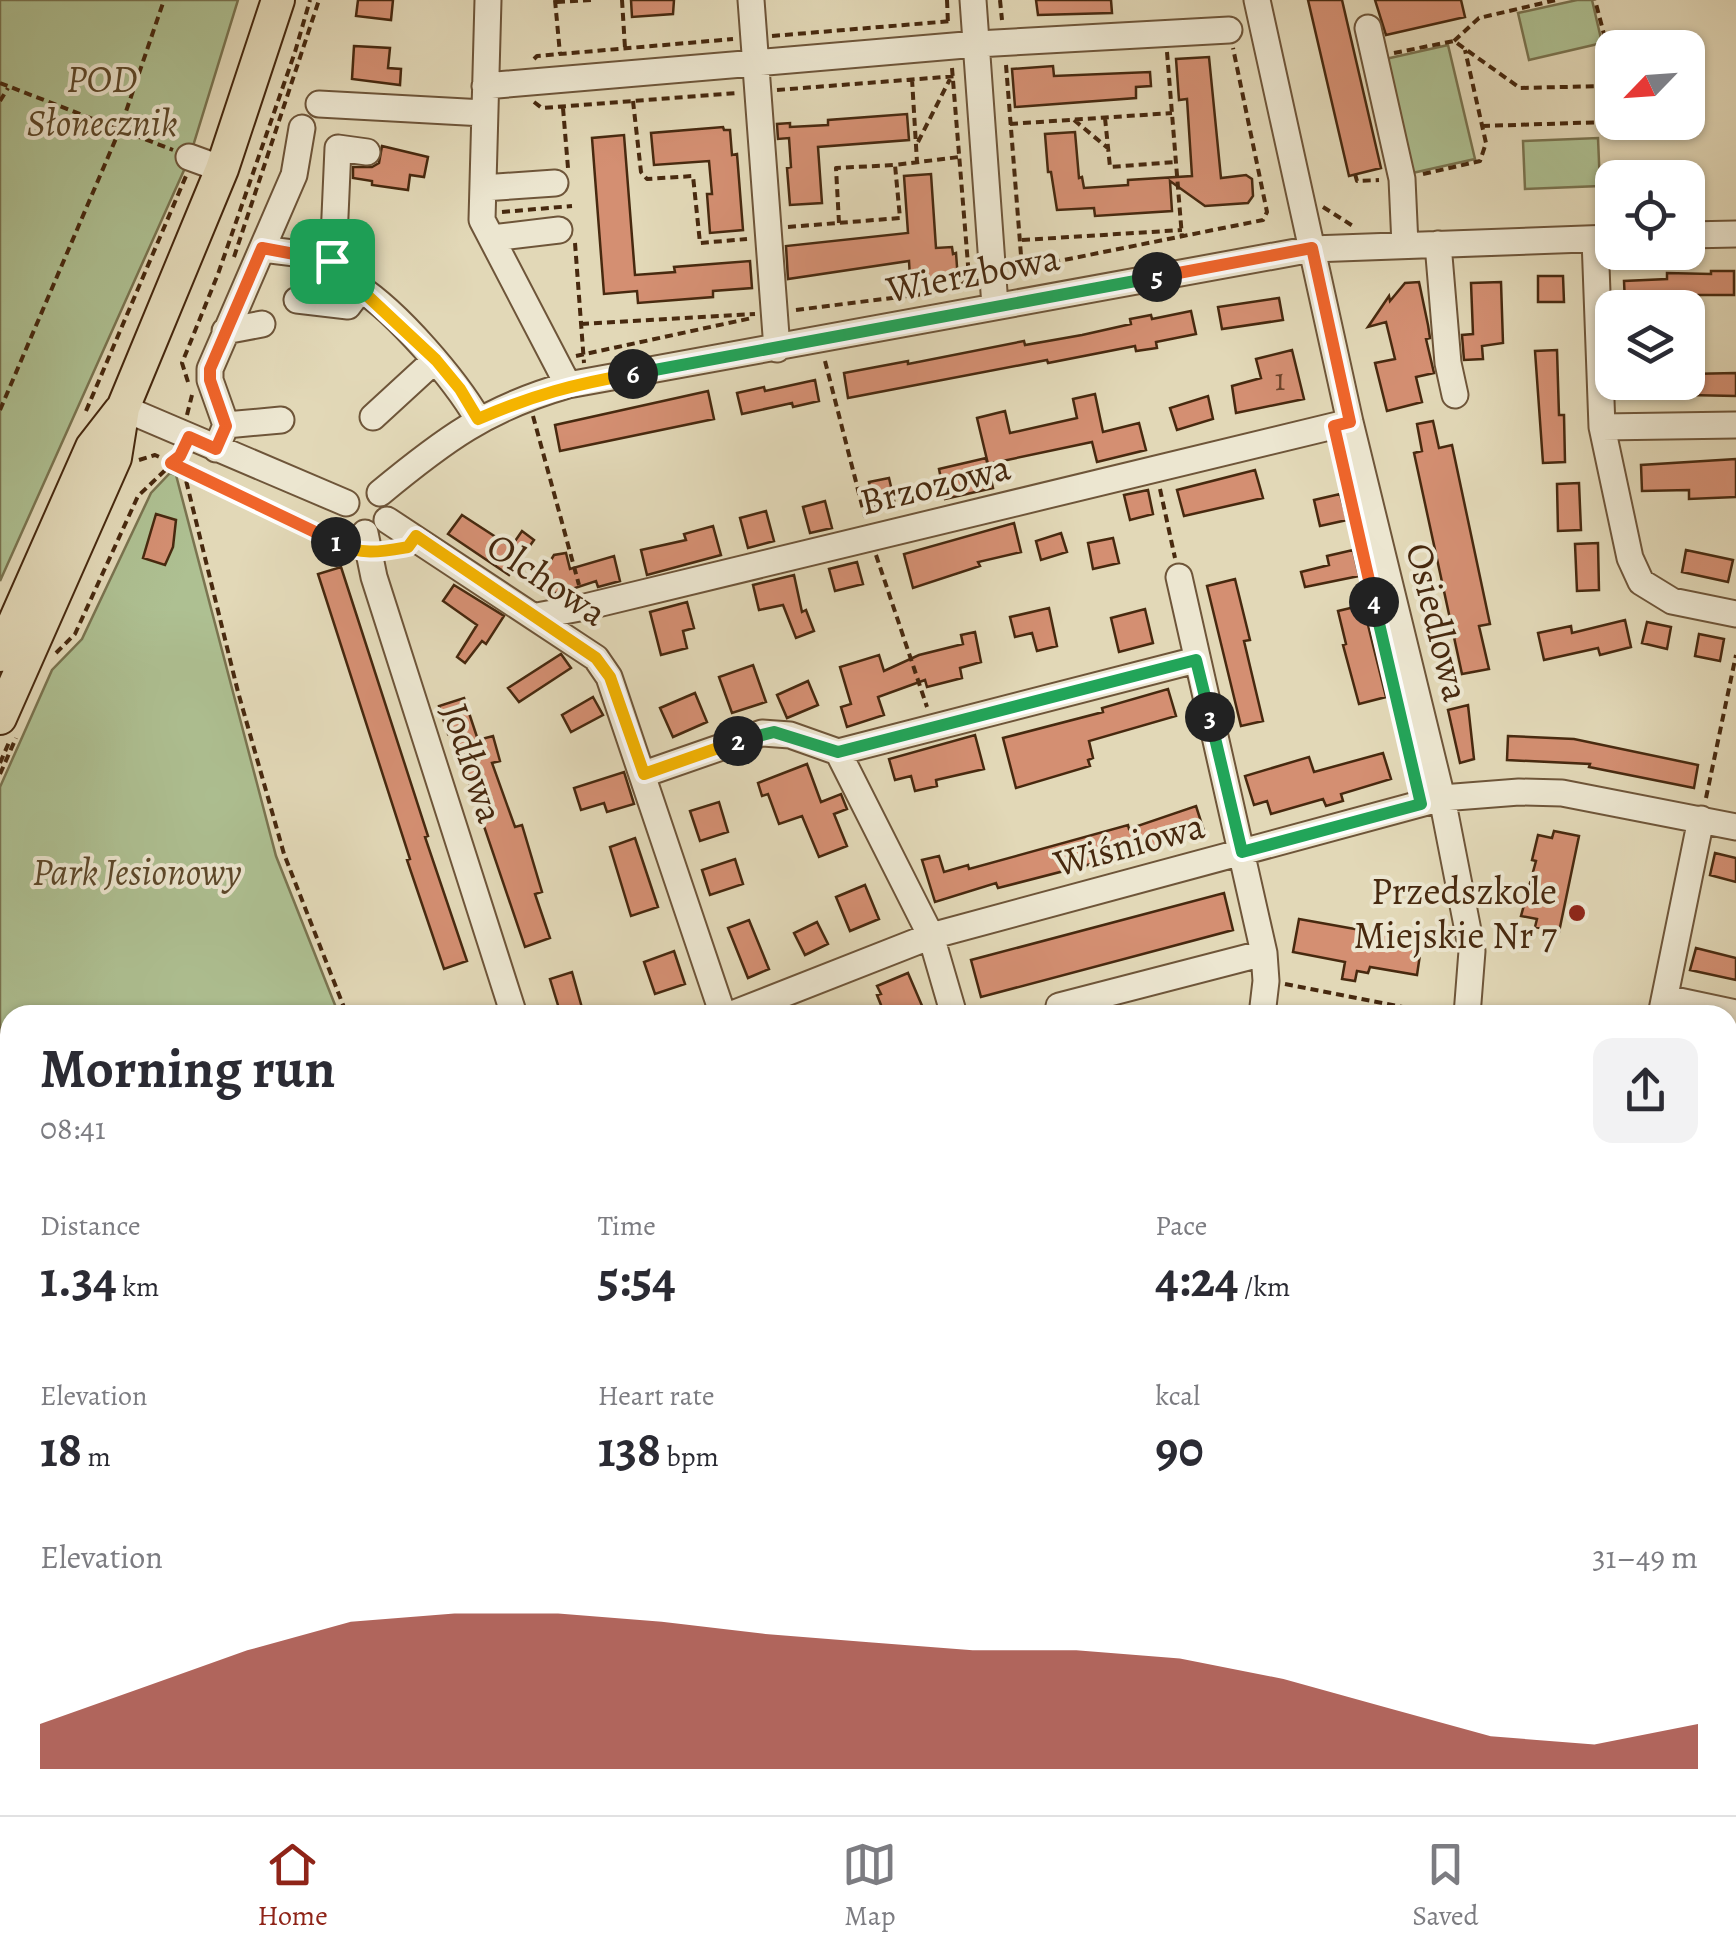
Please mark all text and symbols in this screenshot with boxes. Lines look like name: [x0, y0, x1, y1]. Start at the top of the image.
north arrow: [1595, 30, 1705, 140]
map controls: [1595, 30, 1705, 400]
park label: POD Słonecznik: [26, 53, 178, 149]
button: locate: [1595, 160, 1705, 270]
pin: [290, 219, 375, 304]
street label: Wierzbowa: [881, 231, 1064, 315]
icon: arrive: [305, 234, 360, 289]
pin: 5: [1132, 252, 1182, 302]
text: 5: [1151, 258, 1163, 296]
button: layers: [1595, 290, 1705, 400]
pin: 6: [608, 349, 658, 399]
text: 6: [626, 355, 640, 393]
house number: 1: [1275, 357, 1286, 401]
street label: Brzozowa: [855, 440, 1016, 528]
pin: 1: [311, 517, 361, 567]
street label: Olchowa: [477, 520, 617, 638]
text: 1: [331, 523, 341, 561]
street label: Osiedlowa: [1393, 538, 1483, 707]
pin: 4: [1349, 577, 1399, 627]
text: 4: [1367, 583, 1381, 621]
pin: 3: [1185, 692, 1235, 742]
street label: Jodłowa: [429, 697, 517, 830]
text: 3: [1204, 698, 1216, 736]
pin: 2: [713, 716, 763, 766]
text: 2: [731, 722, 745, 760]
street label: Wiśniowa: [1047, 799, 1210, 889]
park label: Park Jesionowy: [32, 846, 242, 898]
place label: Przedszkole Miejskie Nr 7: [1354, 865, 1557, 961]
marker: Przedszkole Miejskie Nr 7: [1566, 902, 1588, 924]
text: Morning run: [40, 1031, 335, 1106]
button: share: [1593, 1038, 1698, 1143]
text: 08:41: [40, 1106, 106, 1150]
text: Distance: [40, 1207, 140, 1245]
text: Time: [598, 1207, 656, 1245]
text: Pace: [1155, 1207, 1207, 1245]
text: 1.34: [40, 1245, 117, 1313]
text: 5:54: [598, 1245, 676, 1313]
text: 4:24: [1155, 1245, 1238, 1313]
text: km: [117, 1268, 159, 1306]
text: /km: [1238, 1268, 1290, 1306]
text: Elevation: [40, 1377, 147, 1415]
text: Heart rate: [598, 1377, 715, 1415]
text: kcal: [1155, 1377, 1200, 1415]
text: 18: [40, 1415, 82, 1483]
text: 138: [598, 1415, 661, 1483]
text: 90: [1155, 1415, 1204, 1483]
text: m: [82, 1438, 111, 1476]
text: bpm: [661, 1438, 719, 1476]
text: Elevation: [40, 1535, 163, 1579]
text: 31–49 m: [1592, 1535, 1698, 1579]
tab: Home: [257, 1837, 328, 1935]
tab: Map: [842, 1837, 897, 1935]
tab: Saved: [1412, 1837, 1479, 1935]

